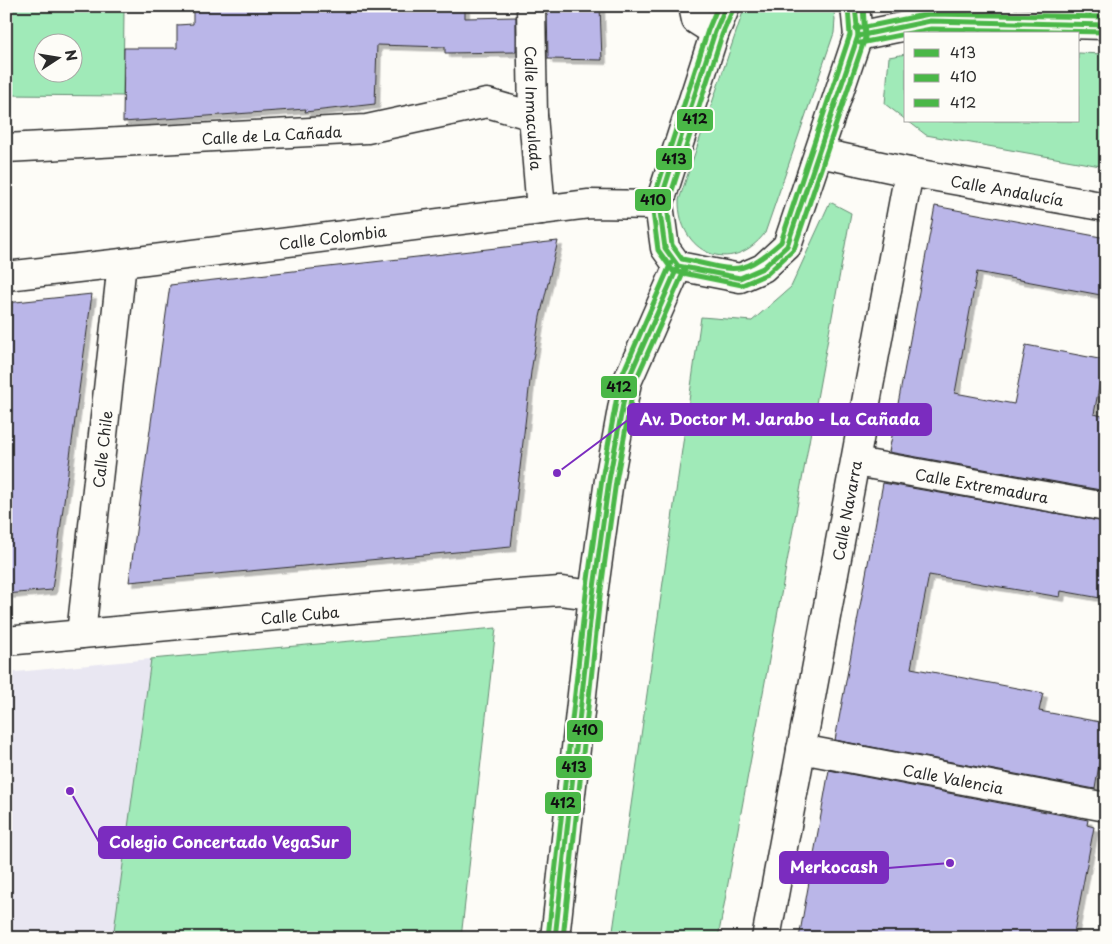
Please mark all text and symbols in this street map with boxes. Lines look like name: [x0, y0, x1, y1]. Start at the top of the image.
north arrow: [32, 32, 82, 82]
legend: [904, 32, 1080, 122]
text: 413: [950, 40, 976, 63]
street label: Calle Inmaculada: [520, 46, 549, 171]
text: N: [60, 48, 83, 63]
text: 410: [950, 64, 977, 87]
text: 412: [950, 90, 976, 113]
line badge: 412: [676, 108, 714, 132]
text: 412: [682, 108, 708, 129]
street label: Calle de La Cañada: [201, 119, 343, 149]
line badge: 413: [655, 147, 693, 171]
text: 413: [661, 148, 687, 169]
street label: Calle Andalucía: [949, 168, 1066, 211]
line badge: 410: [634, 188, 672, 212]
text: 410: [640, 189, 666, 210]
street label: Calle Colombia: [277, 218, 389, 255]
line badge: 412: [600, 375, 638, 399]
text: 412: [606, 376, 632, 397]
callout: Av. Doctor M. Jarabo - La Cañada: [628, 404, 931, 435]
text: Av. Doctor M. Jarabo - La Cañada: [640, 406, 920, 430]
street label: Calle Chile: [86, 409, 117, 489]
street label: Calle Navarra: [825, 458, 866, 562]
street label: Calle Extremadura: [913, 461, 1051, 508]
street label: Calle Cuba: [259, 599, 341, 629]
line badge: 410: [566, 719, 604, 743]
text: 410: [572, 719, 598, 740]
line badge: 413: [555, 755, 593, 779]
text: 413: [561, 756, 587, 777]
street label: Calle Valencia: [901, 757, 1006, 799]
line badge: 412: [544, 791, 582, 815]
text: 412: [550, 792, 576, 813]
callout: Colegio Concertado VegaSur: [99, 827, 350, 858]
text: Colegio Concertado VegaSur: [109, 829, 340, 853]
callout: Merkocash: [780, 852, 888, 883]
text: Merkocash: [790, 854, 878, 878]

